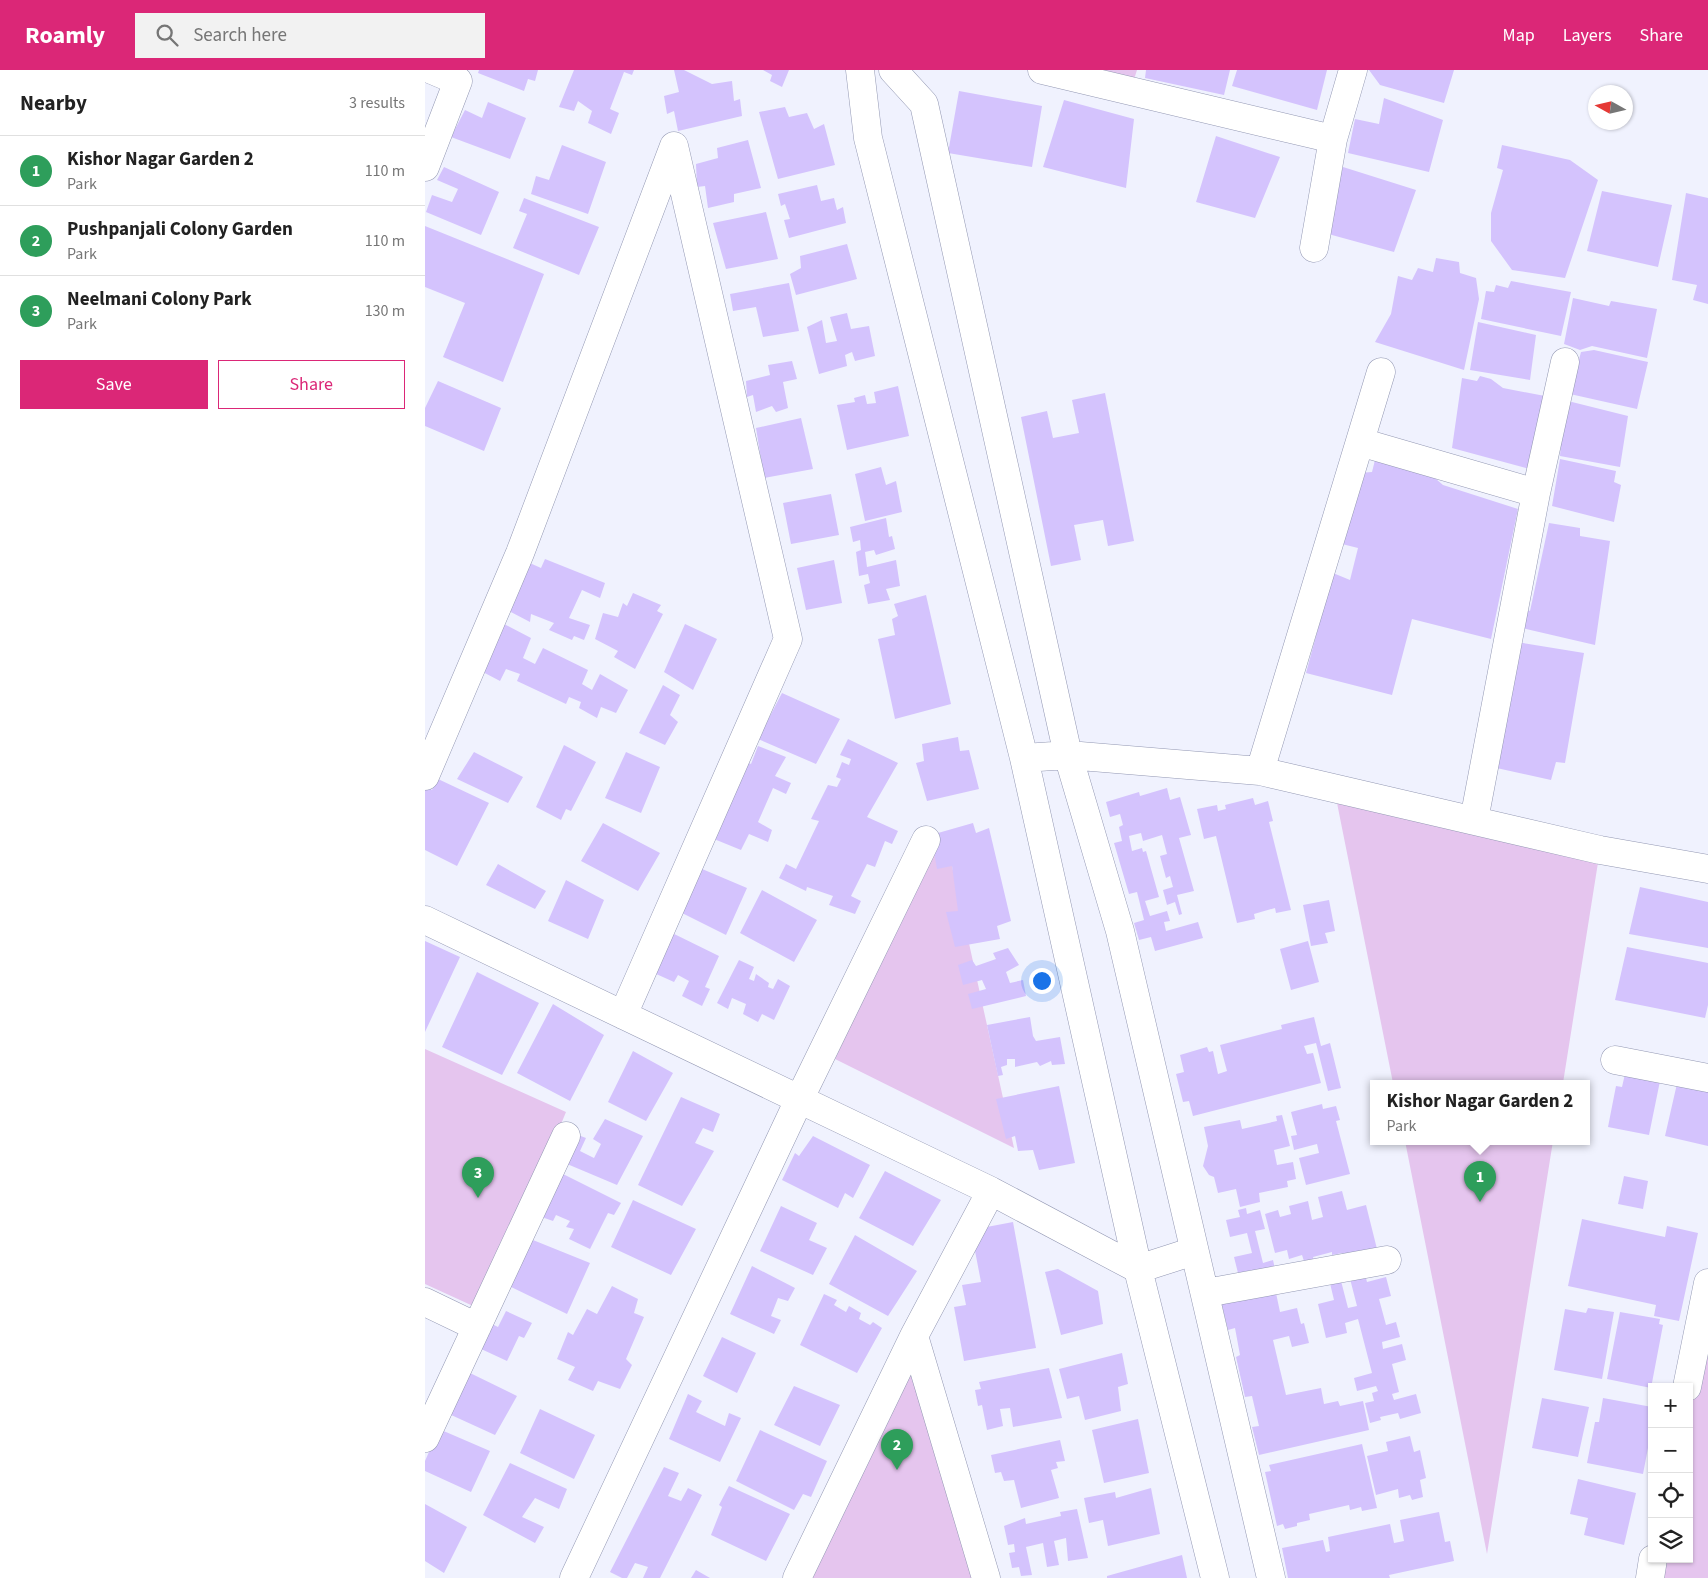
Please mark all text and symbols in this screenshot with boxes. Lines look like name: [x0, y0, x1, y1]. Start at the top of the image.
search box: [135, 13, 485, 58]
text: Roamly: [25, 18, 105, 53]
icon: search: [153, 21, 181, 49]
text: Search here: [193, 22, 287, 49]
text: Map: [1503, 23, 1535, 48]
text: Layers: [1563, 23, 1612, 48]
text: Share: [1640, 23, 1683, 48]
north arrow: [1588, 85, 1633, 130]
text: Nearby: [20, 88, 87, 118]
text: 3 results: [349, 92, 405, 114]
text: Kishor Nagar Garden 2: [67, 146, 254, 173]
text: 1: [32, 160, 40, 182]
text: 110 m: [365, 160, 405, 182]
text: Park: [67, 173, 97, 195]
text: Pushpanjali Colony Garden: [67, 216, 293, 243]
text: 2: [32, 230, 40, 252]
text: 110 m: [365, 230, 405, 252]
text: Park: [67, 243, 97, 265]
text: Neelmani Colony Park: [67, 286, 252, 313]
text: 3: [32, 300, 40, 322]
text: 130 m: [365, 300, 405, 322]
text: Park: [67, 313, 97, 335]
button: Save: [20, 360, 208, 409]
button: Share: [218, 360, 405, 409]
your location: [1029, 968, 1055, 994]
popup: [1370, 1080, 1590, 1145]
text: Kishor Nagar Garden 2: [1387, 1088, 1573, 1115]
text: Park: [1387, 1115, 1417, 1137]
pin: 3: [462, 1157, 494, 1198]
pin: 1: [1464, 1161, 1496, 1202]
map controls: [1648, 1383, 1693, 1563]
button: +: [1648, 1383, 1693, 1428]
button: −: [1648, 1428, 1693, 1473]
pin: 2: [881, 1429, 913, 1470]
button: locate: [1648, 1473, 1693, 1518]
button: layers: [1648, 1518, 1693, 1563]

